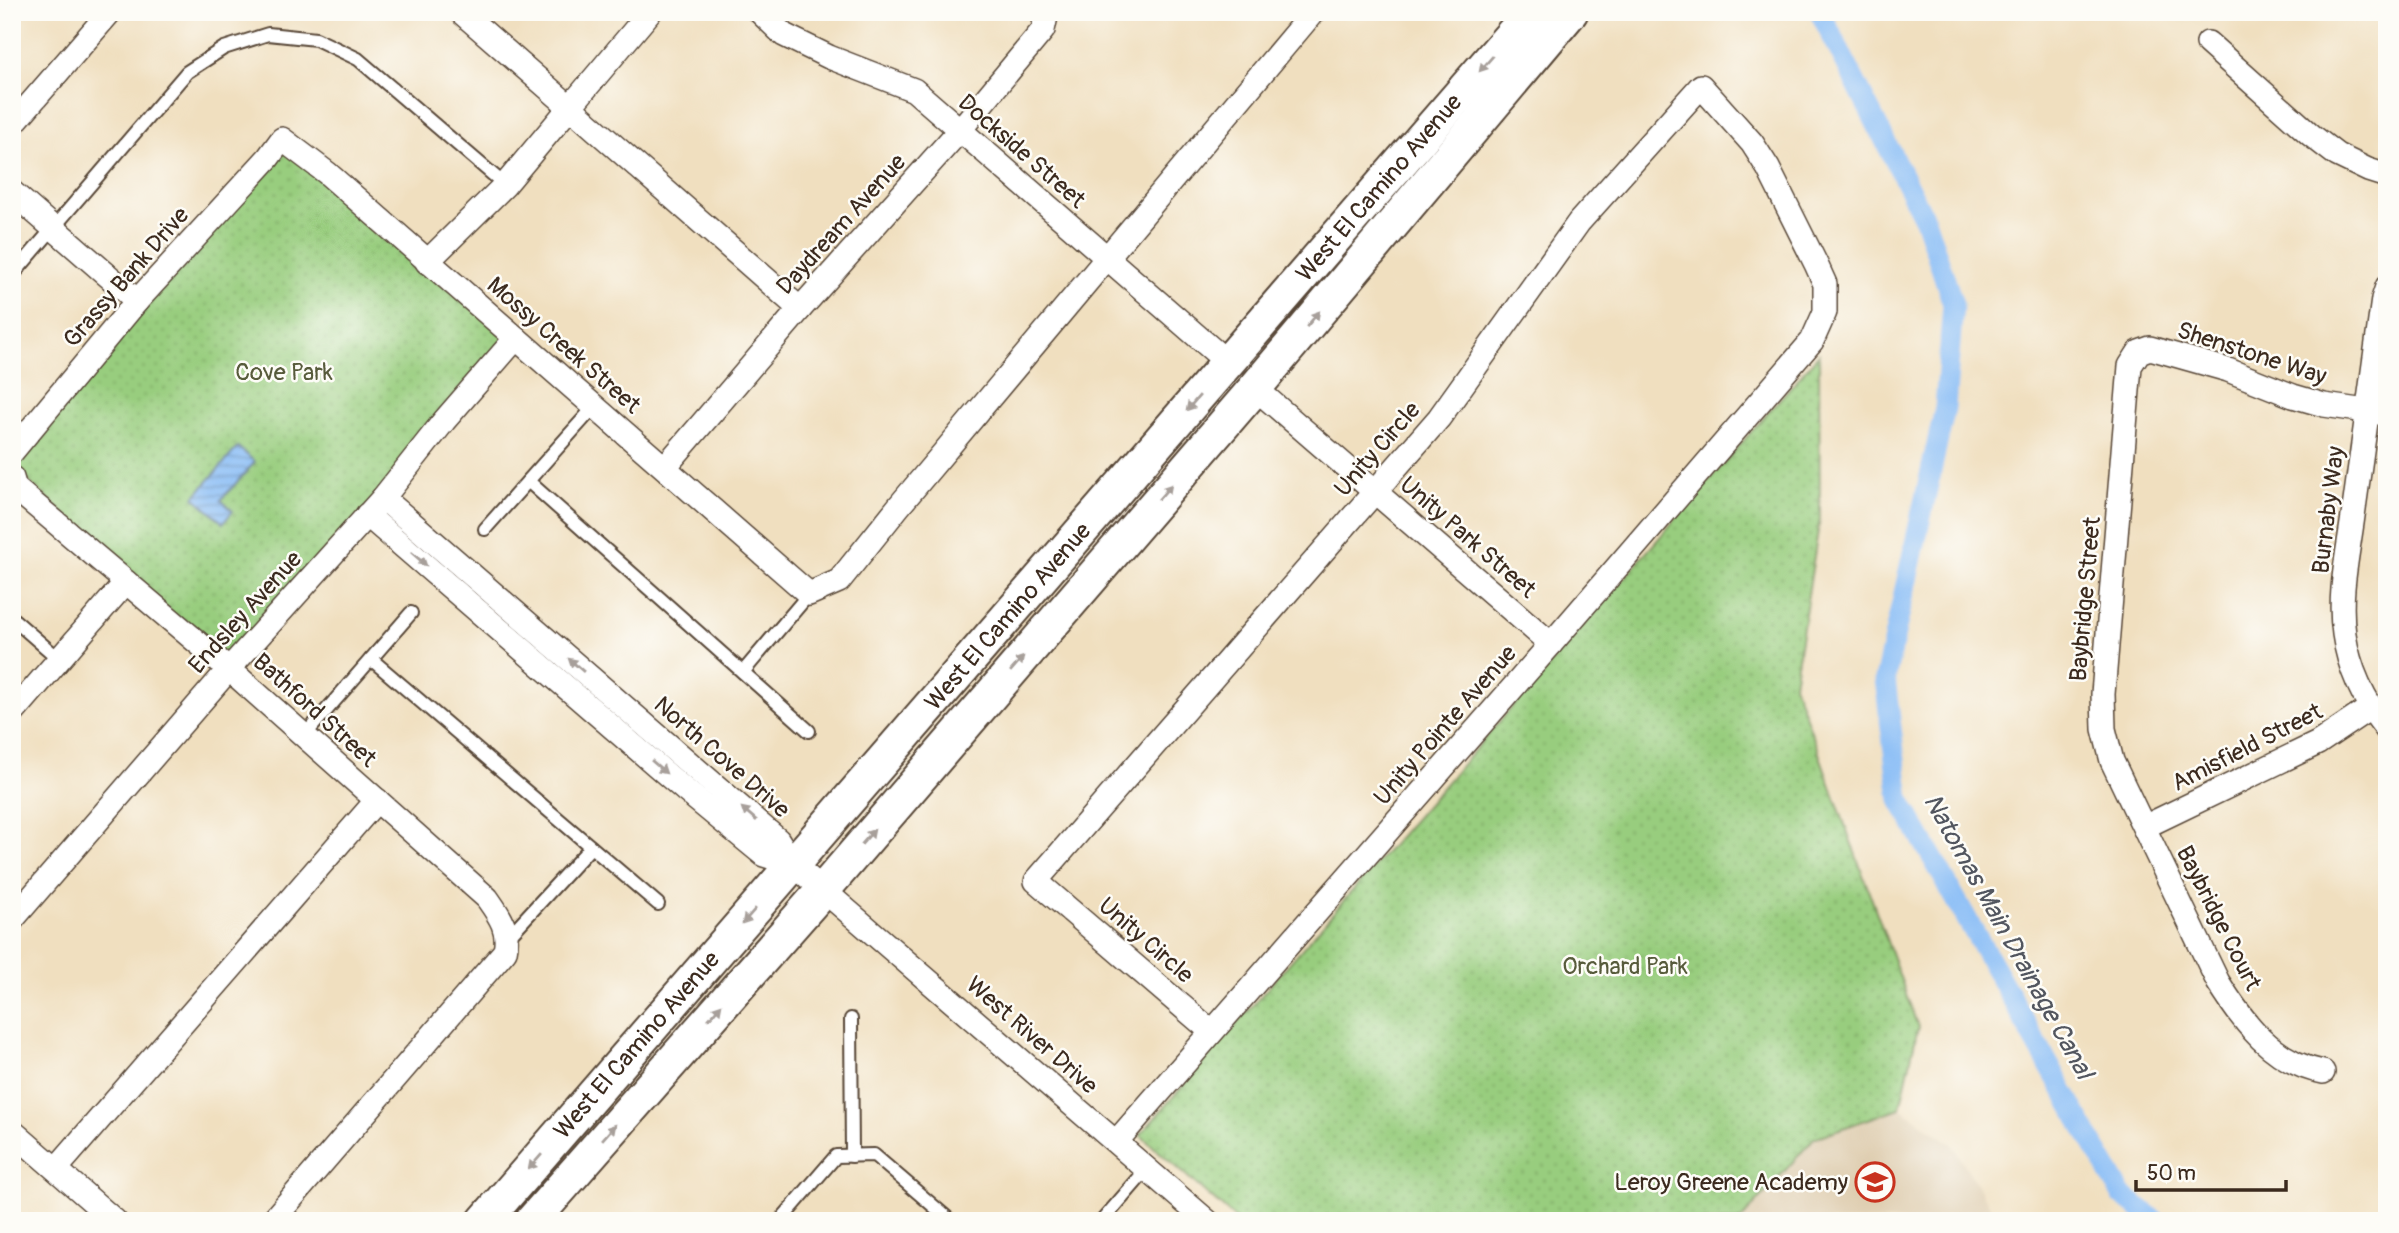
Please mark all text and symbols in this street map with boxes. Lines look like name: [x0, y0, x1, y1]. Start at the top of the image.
one-way arrow: [1478, 55, 1494, 73]
street label: Dockside Street: [952, 88, 1092, 215]
street label: West El Camino Avenue: [1290, 88, 1468, 288]
street label: Daydream Avenue: [771, 148, 912, 301]
street label: Grassy Bank Drive: [57, 201, 195, 353]
street label: Mossy Creek Street: [481, 271, 647, 420]
one-way arrow: [1305, 310, 1321, 328]
street label: Shenstone Way: [2174, 316, 2330, 391]
park label: Cove Park: [235, 358, 333, 387]
one-way arrow: [1185, 394, 1201, 412]
street label: Unity Circle: [1328, 396, 1427, 503]
street label: Burnaby Way: [2306, 445, 2351, 575]
street label: Unity Park Street: [1394, 470, 1542, 605]
one-way arrow: [1157, 483, 1173, 501]
street label: Baybridge Street: [2064, 515, 2107, 683]
street label: West El Camino Avenue: [919, 517, 1097, 716]
street label: Endsley Avenue: [183, 545, 308, 680]
one-way arrow: [410, 551, 427, 566]
street label: Unity Pointe Avenue: [1368, 639, 1523, 811]
street label: Bathford Street: [247, 647, 383, 774]
one-way arrow: [1009, 656, 1024, 673]
one-way arrow: [568, 658, 585, 674]
street label: North Cove Drive: [648, 690, 796, 824]
street label: Amisfield Street: [2167, 697, 2328, 798]
one-way arrow: [650, 759, 668, 775]
water label: Natomas Main Drainage Canal: [1916, 788, 2101, 1087]
one-way arrow: [740, 807, 757, 822]
one-way arrow: [860, 828, 876, 846]
street label: Baybridge Court: [2170, 841, 2268, 996]
street label: Unity Circle: [1092, 891, 1199, 990]
one-way arrow: [741, 907, 757, 925]
street label: West El Camino Avenue: [548, 945, 726, 1145]
park label: Orchard Park: [1562, 952, 1688, 981]
street label: West River Drive: [960, 970, 1103, 1100]
one-way arrow: [707, 1003, 722, 1020]
one-way arrow: [601, 1124, 616, 1141]
scale bar: [2136, 1149, 2287, 1193]
one-way arrow: [527, 1153, 543, 1171]
text: 50 m: [2147, 1160, 2196, 1187]
school or university icon: Leroy Greene Academy: [1854, 1161, 1896, 1203]
place label: Leroy Greene Academy: [1614, 1168, 1848, 1197]

